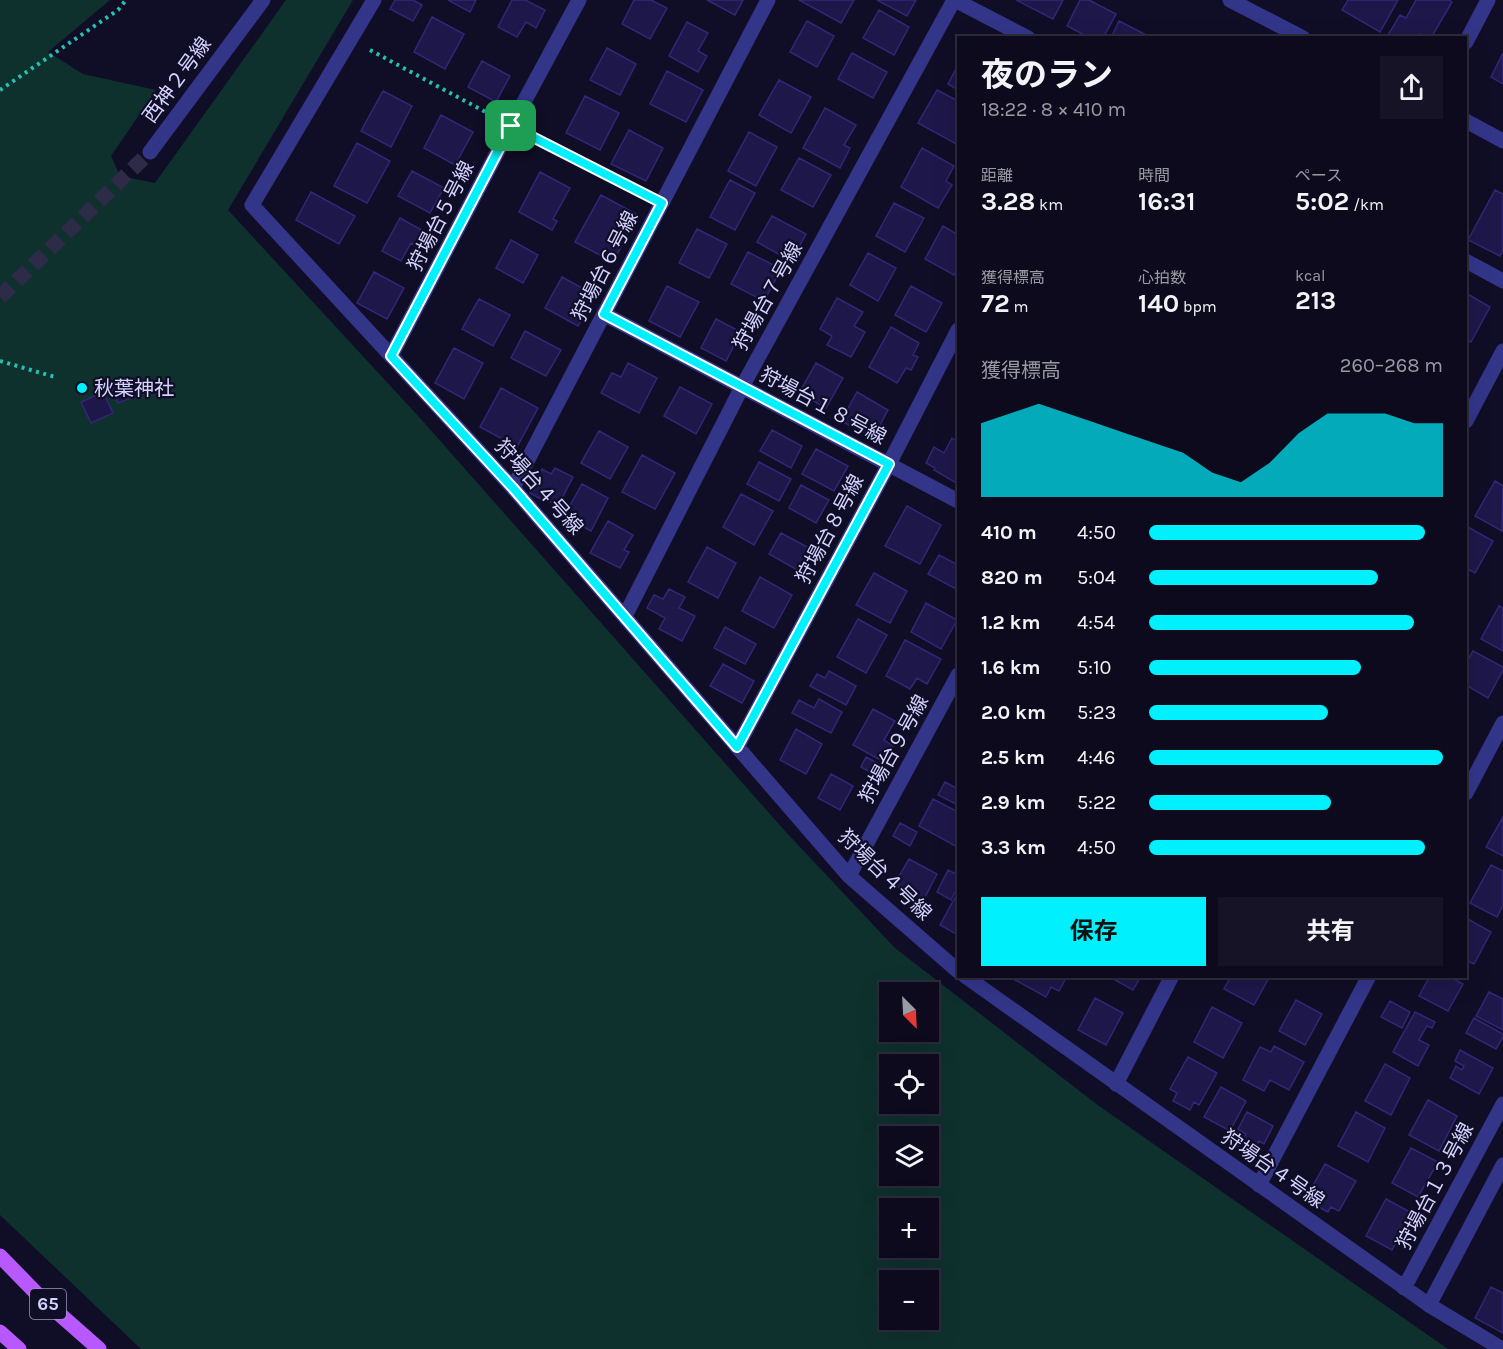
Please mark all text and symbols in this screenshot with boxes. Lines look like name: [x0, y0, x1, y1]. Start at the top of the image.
street label: 西神２号線: [138, 33, 216, 127]
text: 夜のラン: [981, 56, 1113, 94]
button: share: [1380, 56, 1443, 119]
text: 18:22 · 8 × 410 m: [981, 98, 1126, 121]
pin: [485, 100, 536, 151]
icon: arrive: [494, 109, 527, 142]
street label: 狩場台５号線: [404, 157, 478, 275]
text: 距離: [981, 166, 1013, 185]
text: 時間: [1138, 166, 1170, 185]
text: ペース: [1295, 166, 1342, 185]
text: 3.28: [981, 186, 1035, 217]
text: 16:31: [1138, 186, 1196, 217]
text: 5:02: [1295, 186, 1349, 217]
text: km: [1035, 195, 1063, 214]
text: /km: [1349, 195, 1384, 214]
street label: 狩場台６号線: [568, 207, 642, 325]
street label: 狩場台７号線: [729, 238, 807, 354]
text: kcal: [1295, 266, 1326, 285]
text: 獲得標高: [981, 268, 1045, 287]
text: 心拍数: [1138, 268, 1186, 287]
text: 213: [1295, 285, 1336, 316]
text: 72: [981, 288, 1010, 319]
text: 140: [1138, 288, 1179, 319]
text: m: [1010, 297, 1028, 316]
text: bpm: [1179, 297, 1217, 316]
text: 260–268 m: [1340, 354, 1443, 377]
text: 獲得標高: [981, 359, 1061, 382]
street label: 狩場台１８号線: [756, 363, 890, 449]
place label: 秋葉神社: [94, 377, 174, 400]
marker: 秋葉神社: [75, 381, 89, 395]
street label: 狩場台４号線: [490, 435, 588, 539]
street label: 狩場台８号線: [792, 471, 868, 587]
text: 410 m: [981, 521, 1037, 544]
text: 4:50: [1077, 521, 1116, 544]
text: 820 m: [981, 566, 1043, 589]
text: 5:04: [1077, 566, 1116, 589]
text: 1.2 km: [981, 611, 1040, 634]
text: 4:54: [1077, 611, 1115, 634]
text: 1.6 km: [981, 656, 1040, 679]
text: 5:10: [1077, 656, 1111, 679]
street label: 狩場台９号線: [855, 691, 933, 807]
text: 2.0 km: [981, 701, 1046, 724]
text: 5:23: [1077, 701, 1116, 724]
text: 2.5 km: [981, 746, 1045, 769]
text: 4:46: [1077, 746, 1115, 769]
text: 2.9 km: [981, 791, 1045, 814]
text: 5:22: [1077, 791, 1116, 814]
street label: 狩場台４号線: [834, 825, 936, 925]
text: 3.3 km: [981, 836, 1046, 859]
text: 4:50: [1077, 836, 1116, 859]
button: 保存: [981, 897, 1206, 966]
button: 共有: [1218, 897, 1443, 966]
north arrow: [879, 982, 939, 1042]
map controls: [879, 982, 939, 1330]
button: locate: [879, 1054, 939, 1114]
street label: 狩場台１３号線: [1392, 1119, 1478, 1253]
street label: 狩場台４号線: [1217, 1125, 1329, 1213]
button: layers: [879, 1126, 939, 1186]
button: +: [879, 1198, 939, 1258]
button: −: [879, 1270, 939, 1330]
road number: 65: [30, 1289, 66, 1319]

